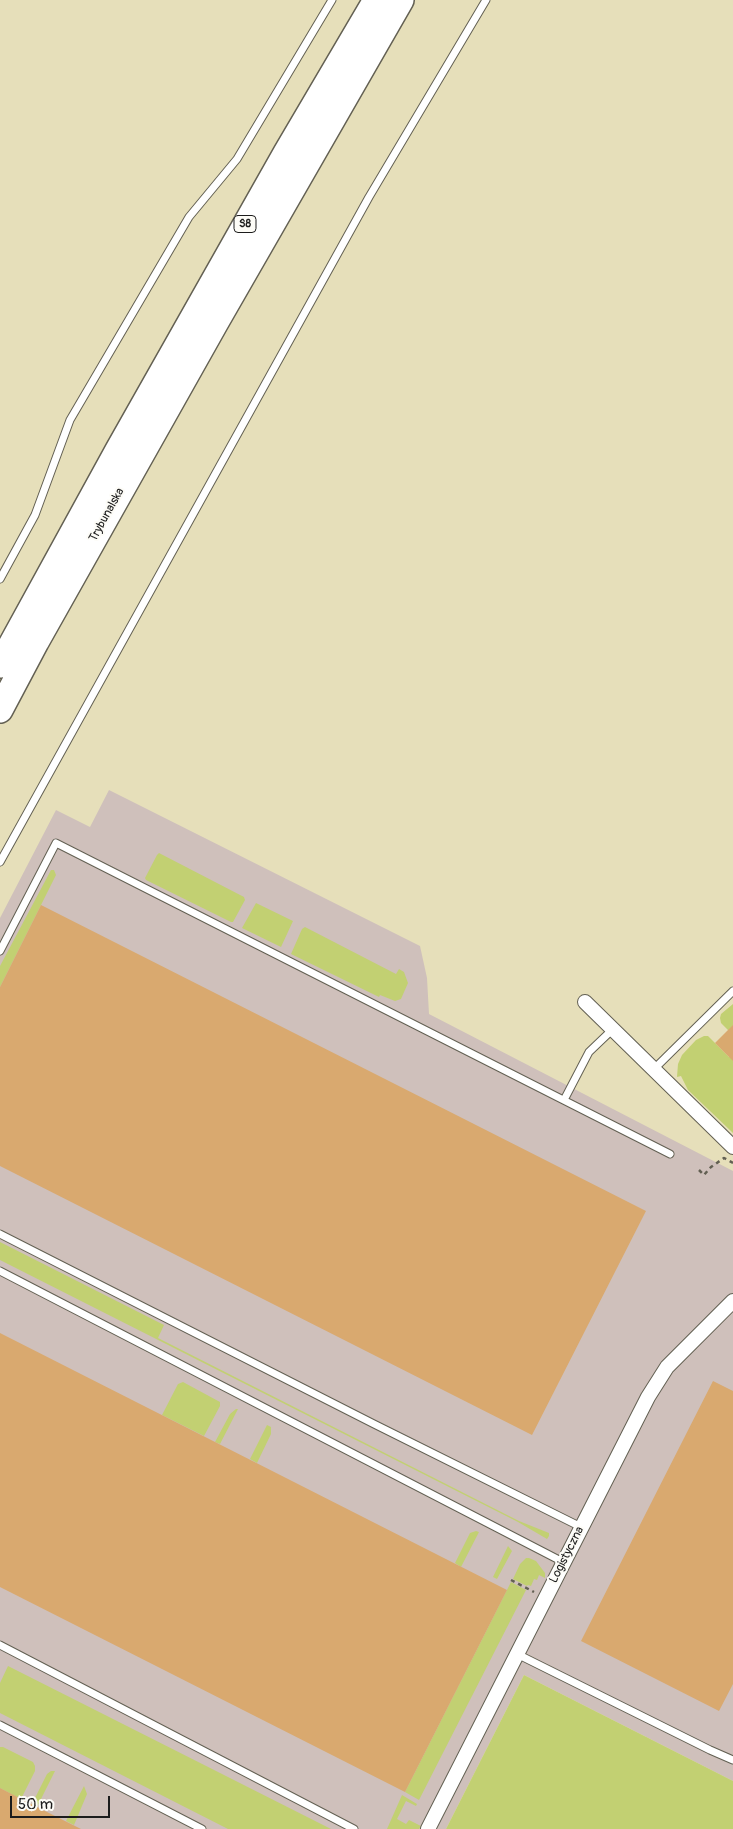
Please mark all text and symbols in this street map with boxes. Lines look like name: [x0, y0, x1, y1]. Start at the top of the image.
road number: S8: [234, 215, 256, 232]
street label: Trybunalska: [86, 486, 128, 544]
street label: Logistyczna: [547, 1524, 587, 1586]
scale bar: [12, 1786, 112, 1818]
text: 50 m: [18, 1795, 53, 1814]

